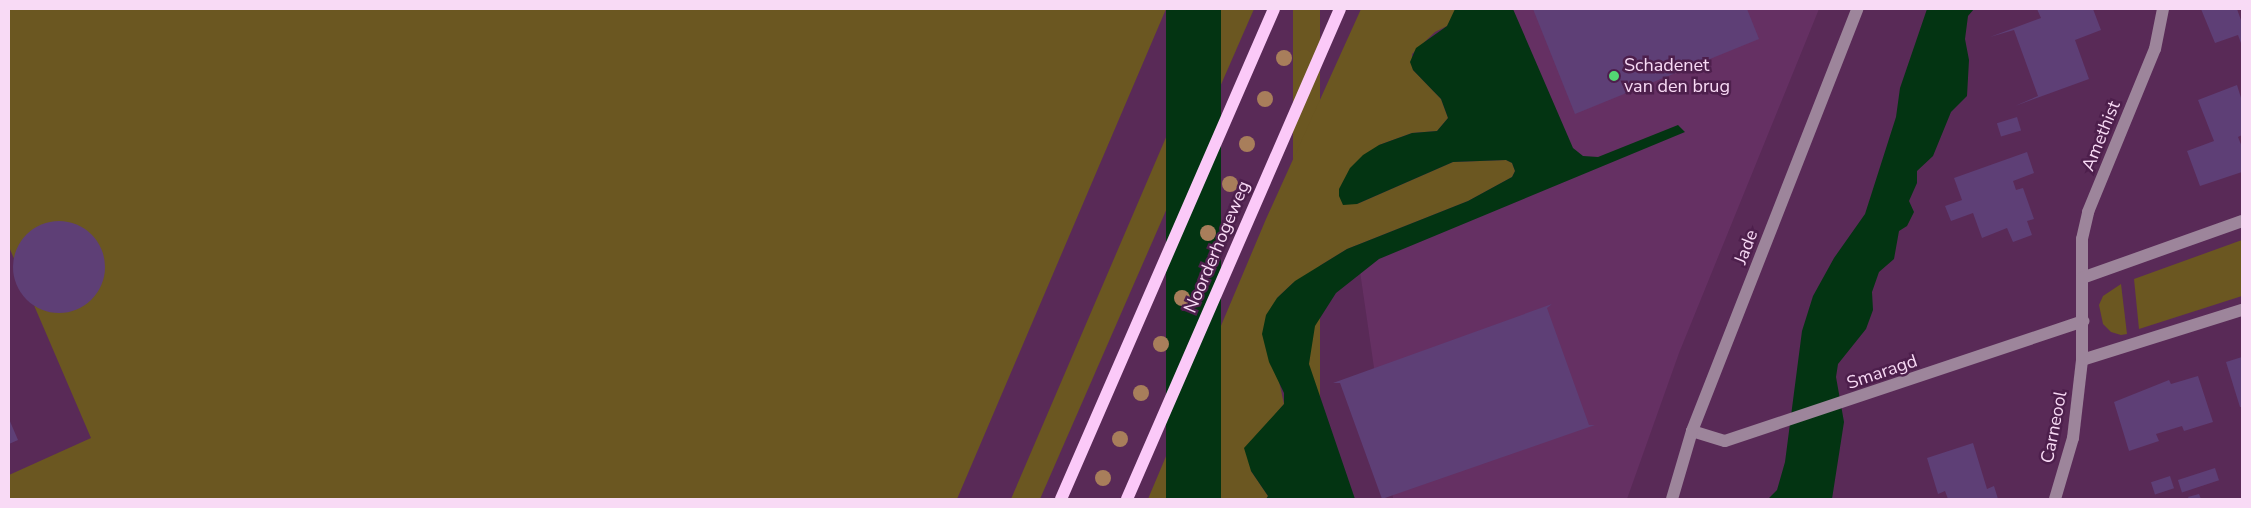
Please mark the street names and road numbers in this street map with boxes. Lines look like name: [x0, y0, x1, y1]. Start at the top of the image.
street label: Amethist: [2077, 98, 2125, 174]
street label: Noorderhogeweg: [1179, 178, 1255, 316]
street label: Jade: [1730, 227, 1762, 267]
street label: Smaragd: [1844, 350, 1920, 394]
street label: Carneool: [2036, 389, 2072, 465]

